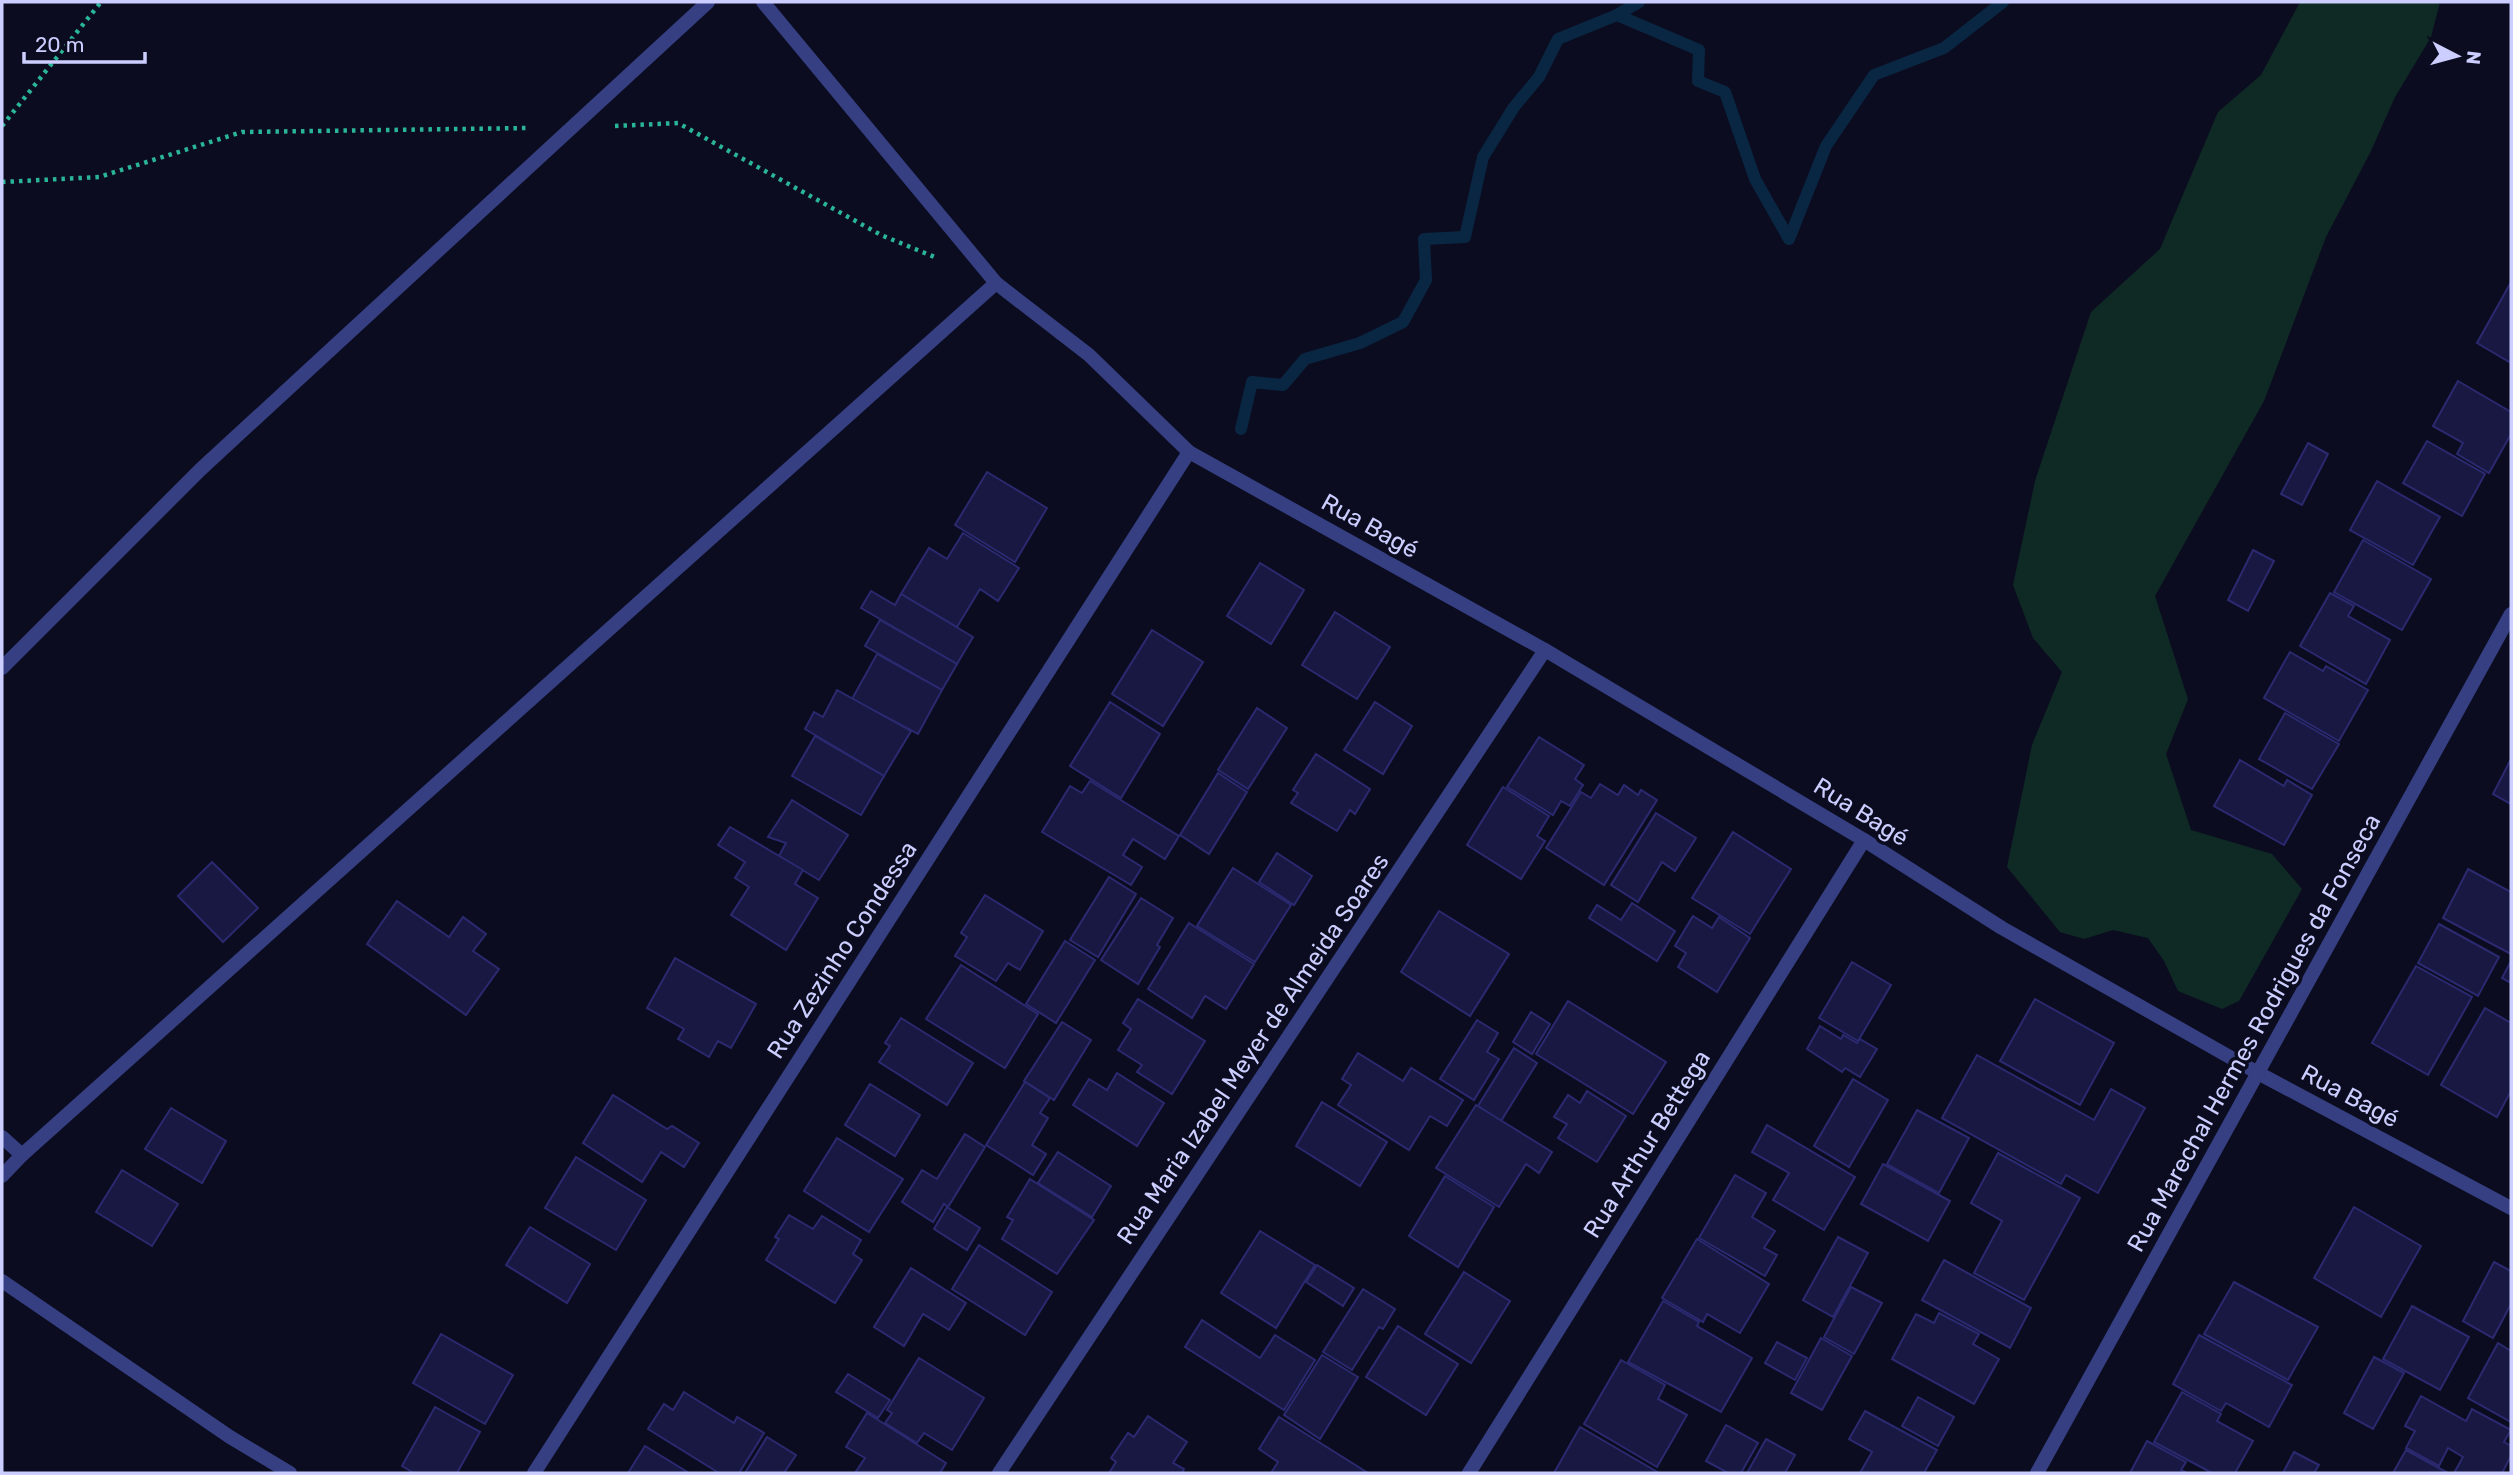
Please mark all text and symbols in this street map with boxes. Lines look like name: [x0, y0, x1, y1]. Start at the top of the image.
scale bar: [24, 21, 145, 65]
north arrow: [2422, 21, 2492, 91]
text: 20 m: [35, 32, 84, 57]
text: N: [2461, 50, 2486, 66]
street label: Rua Bagé: [1317, 488, 1423, 564]
street label: Rua Bagé: [1808, 772, 1914, 852]
street label: Rua Marechal Hermes Rodrigues da Fonseca: [2122, 809, 2386, 1257]
street label: Rua Zezinho Condessa: [761, 836, 923, 1064]
street label: Rua Maria Izabel Meyer de Almeida Soares: [1111, 848, 1395, 1250]
street label: Rua Arthur Bettega: [1578, 1045, 1716, 1243]
street label: Rua Bagé: [2296, 1059, 2404, 1133]

